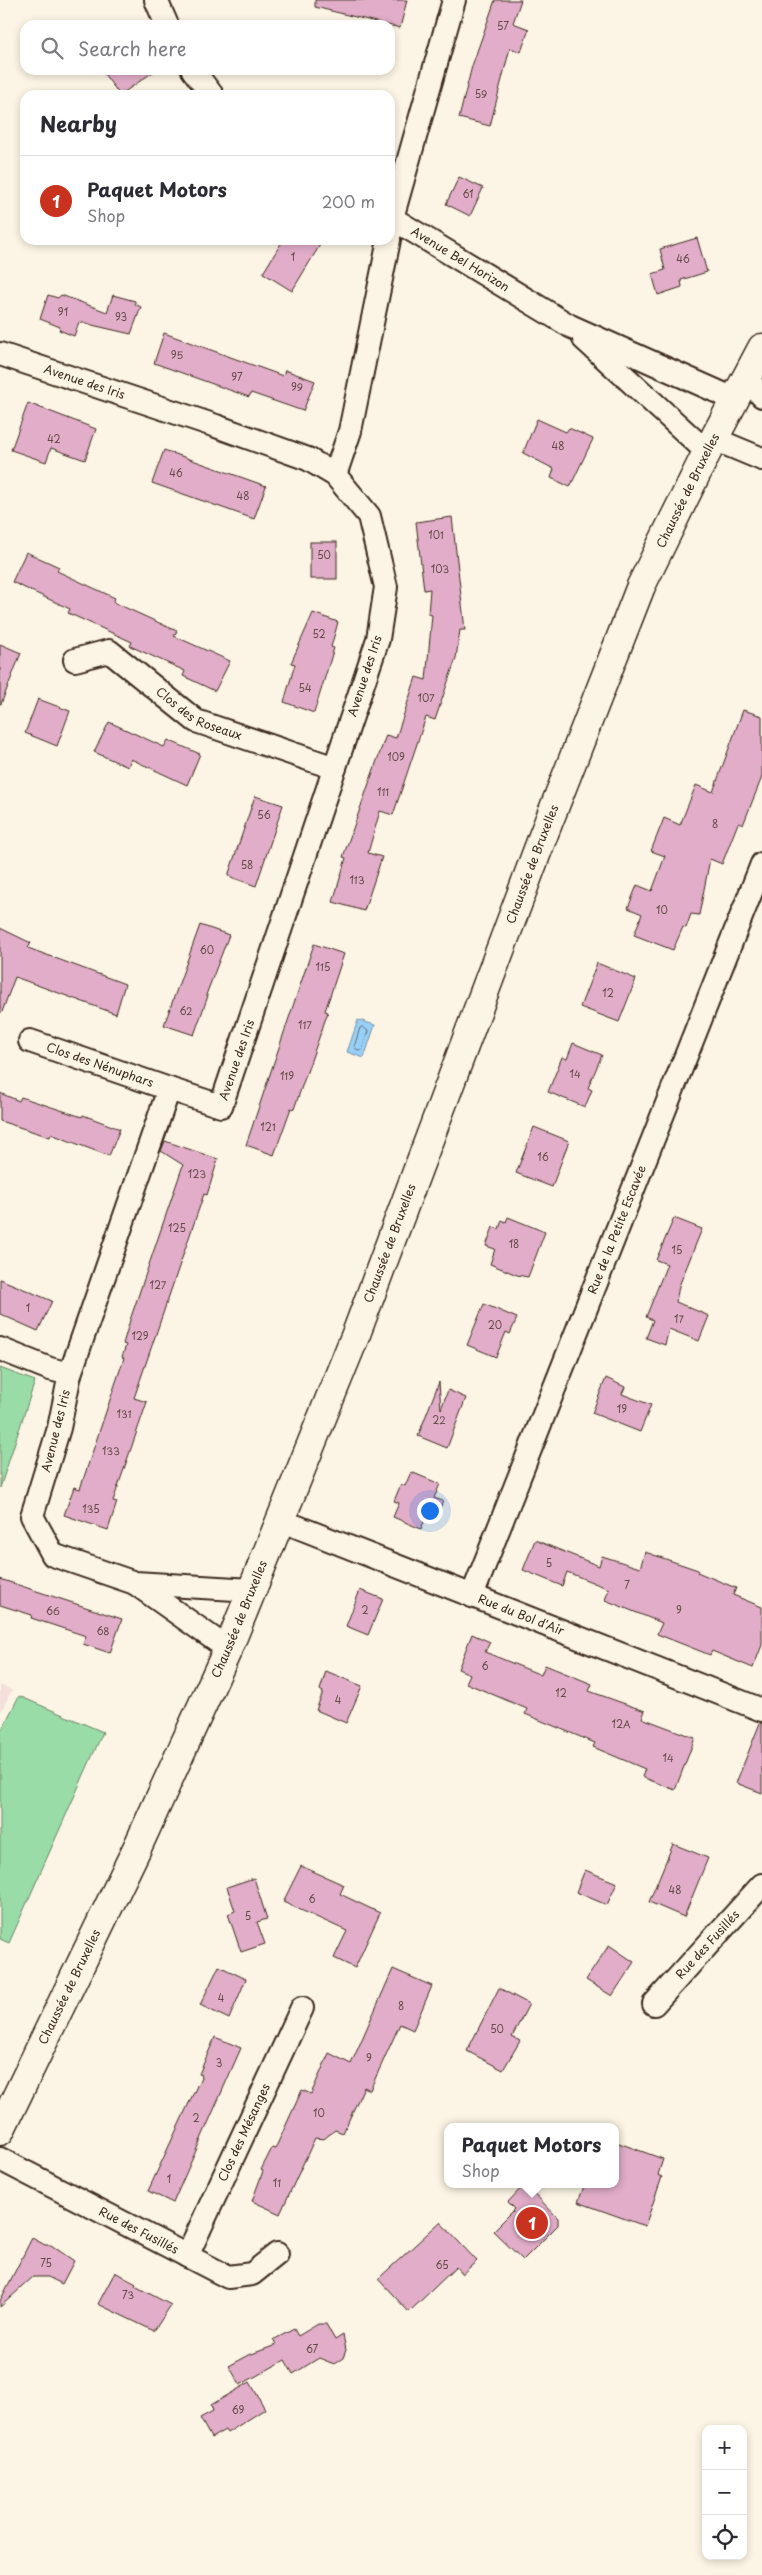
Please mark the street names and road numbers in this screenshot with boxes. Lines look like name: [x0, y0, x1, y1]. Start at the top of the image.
street label: Avenue Bel Horizon: [408, 222, 513, 295]
street label: Avenue des Iris: [42, 359, 128, 403]
street label: Chaussée de Bruxelles: [651, 429, 724, 551]
street label: Avenue des Iris: [342, 632, 386, 719]
street label: Clos des Roseaux: [152, 682, 244, 744]
street label: Chaussée de Bruxelles: [501, 801, 563, 926]
street label: Avenue des Iris: [214, 1016, 258, 1103]
street label: Clos des Nénuphars: [44, 1037, 157, 1091]
street label: Rue de la Petite Escavée: [583, 1162, 650, 1297]
street label: Chaussée de Bruxelles: [359, 1180, 420, 1305]
street label: Avenue des Iris: [36, 1387, 74, 1474]
street label: Chaussée de Bruxelles: [206, 1557, 271, 1681]
street label: Rue du Bol d'Air: [475, 1589, 568, 1639]
street label: Rue des Fusillés: [671, 1905, 743, 1983]
street label: Chaussée de Bruxelles: [33, 1925, 105, 2047]
street label: Clos des Mésanges: [213, 2080, 274, 2184]
street label: Rue des Fusillés: [96, 2202, 182, 2258]

